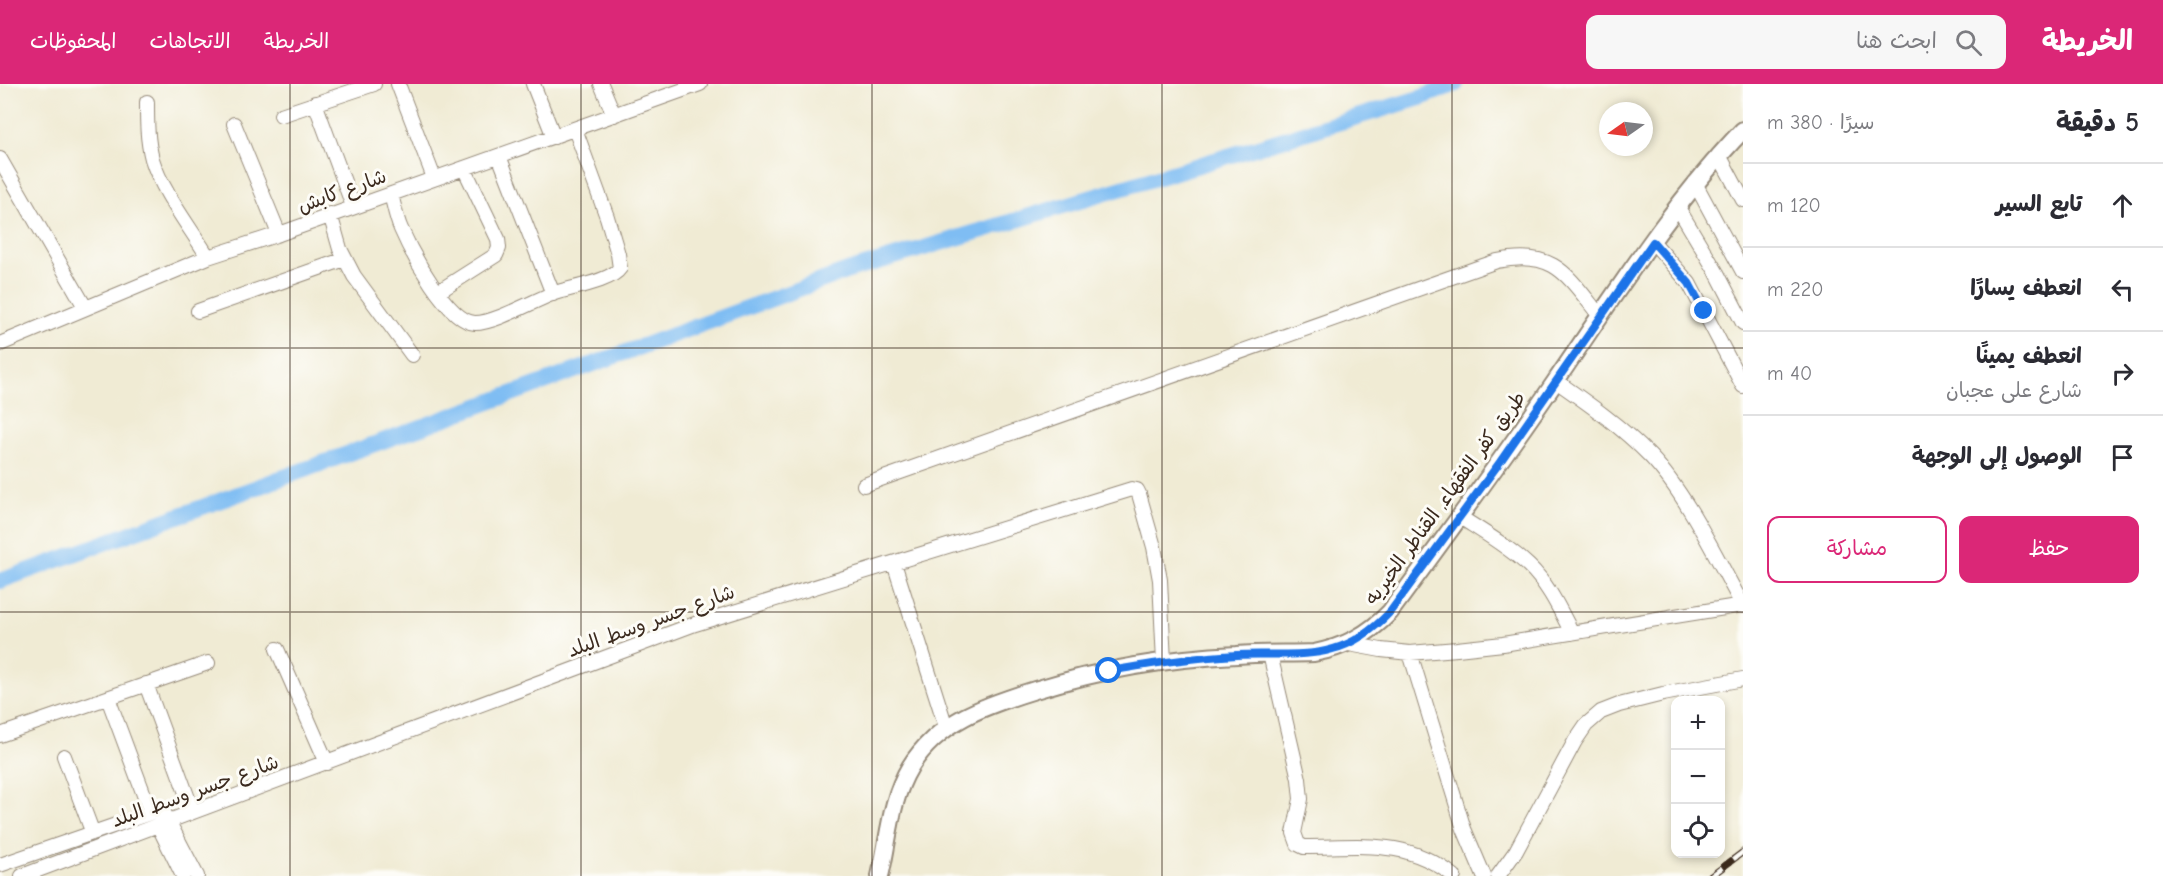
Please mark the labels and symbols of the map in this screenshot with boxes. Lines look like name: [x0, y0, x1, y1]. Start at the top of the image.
north arrow: [1599, 102, 1653, 156]
street label: شارع كابش: [294, 164, 390, 220]
route end: [1690, 297, 1716, 323]
street label: طريق كفر الفقهاء, القناطر الخيريه: [1360, 387, 1530, 609]
street label: شارع جسر وسط البلد: [564, 580, 738, 664]
route start: [1095, 657, 1121, 683]
street label: شارع جسر وسط البلد: [108, 750, 282, 834]

